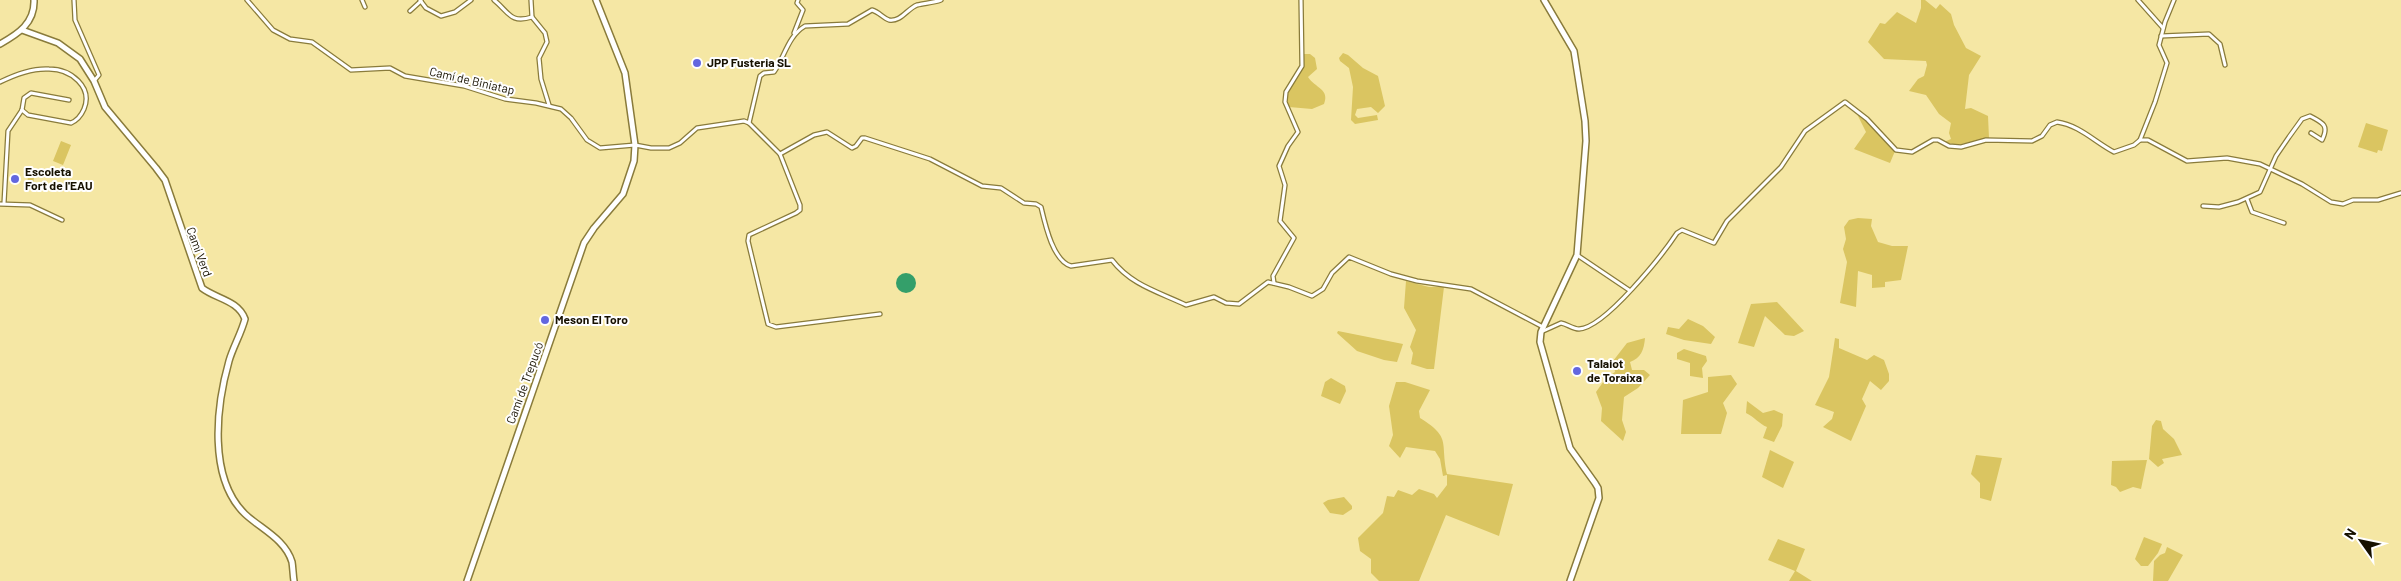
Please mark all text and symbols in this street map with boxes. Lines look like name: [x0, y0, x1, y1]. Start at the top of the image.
place label: JPP Fusteria SL: [707, 55, 791, 69]
marker: JPP Fusteria SL: [691, 57, 703, 69]
street label: Camí de Biniatap: [428, 63, 516, 97]
place label: Escoleta Fort de l'EAU: [25, 164, 92, 192]
marker: Escoleta Fort de l'EAU: [9, 173, 21, 185]
street label: Camí Verd: [184, 225, 215, 278]
place label: Meson El Toro: [555, 312, 628, 326]
marker: Meson El Toro: [539, 314, 551, 326]
street label: Camí de Trepucó: [503, 340, 545, 426]
place label: Talaiot de Toraixa: [1587, 356, 1642, 384]
marker: Talaiot de Toraixa: [1571, 365, 1583, 377]
north arrow: [2336, 516, 2386, 566]
text: N: [2340, 525, 2359, 542]

